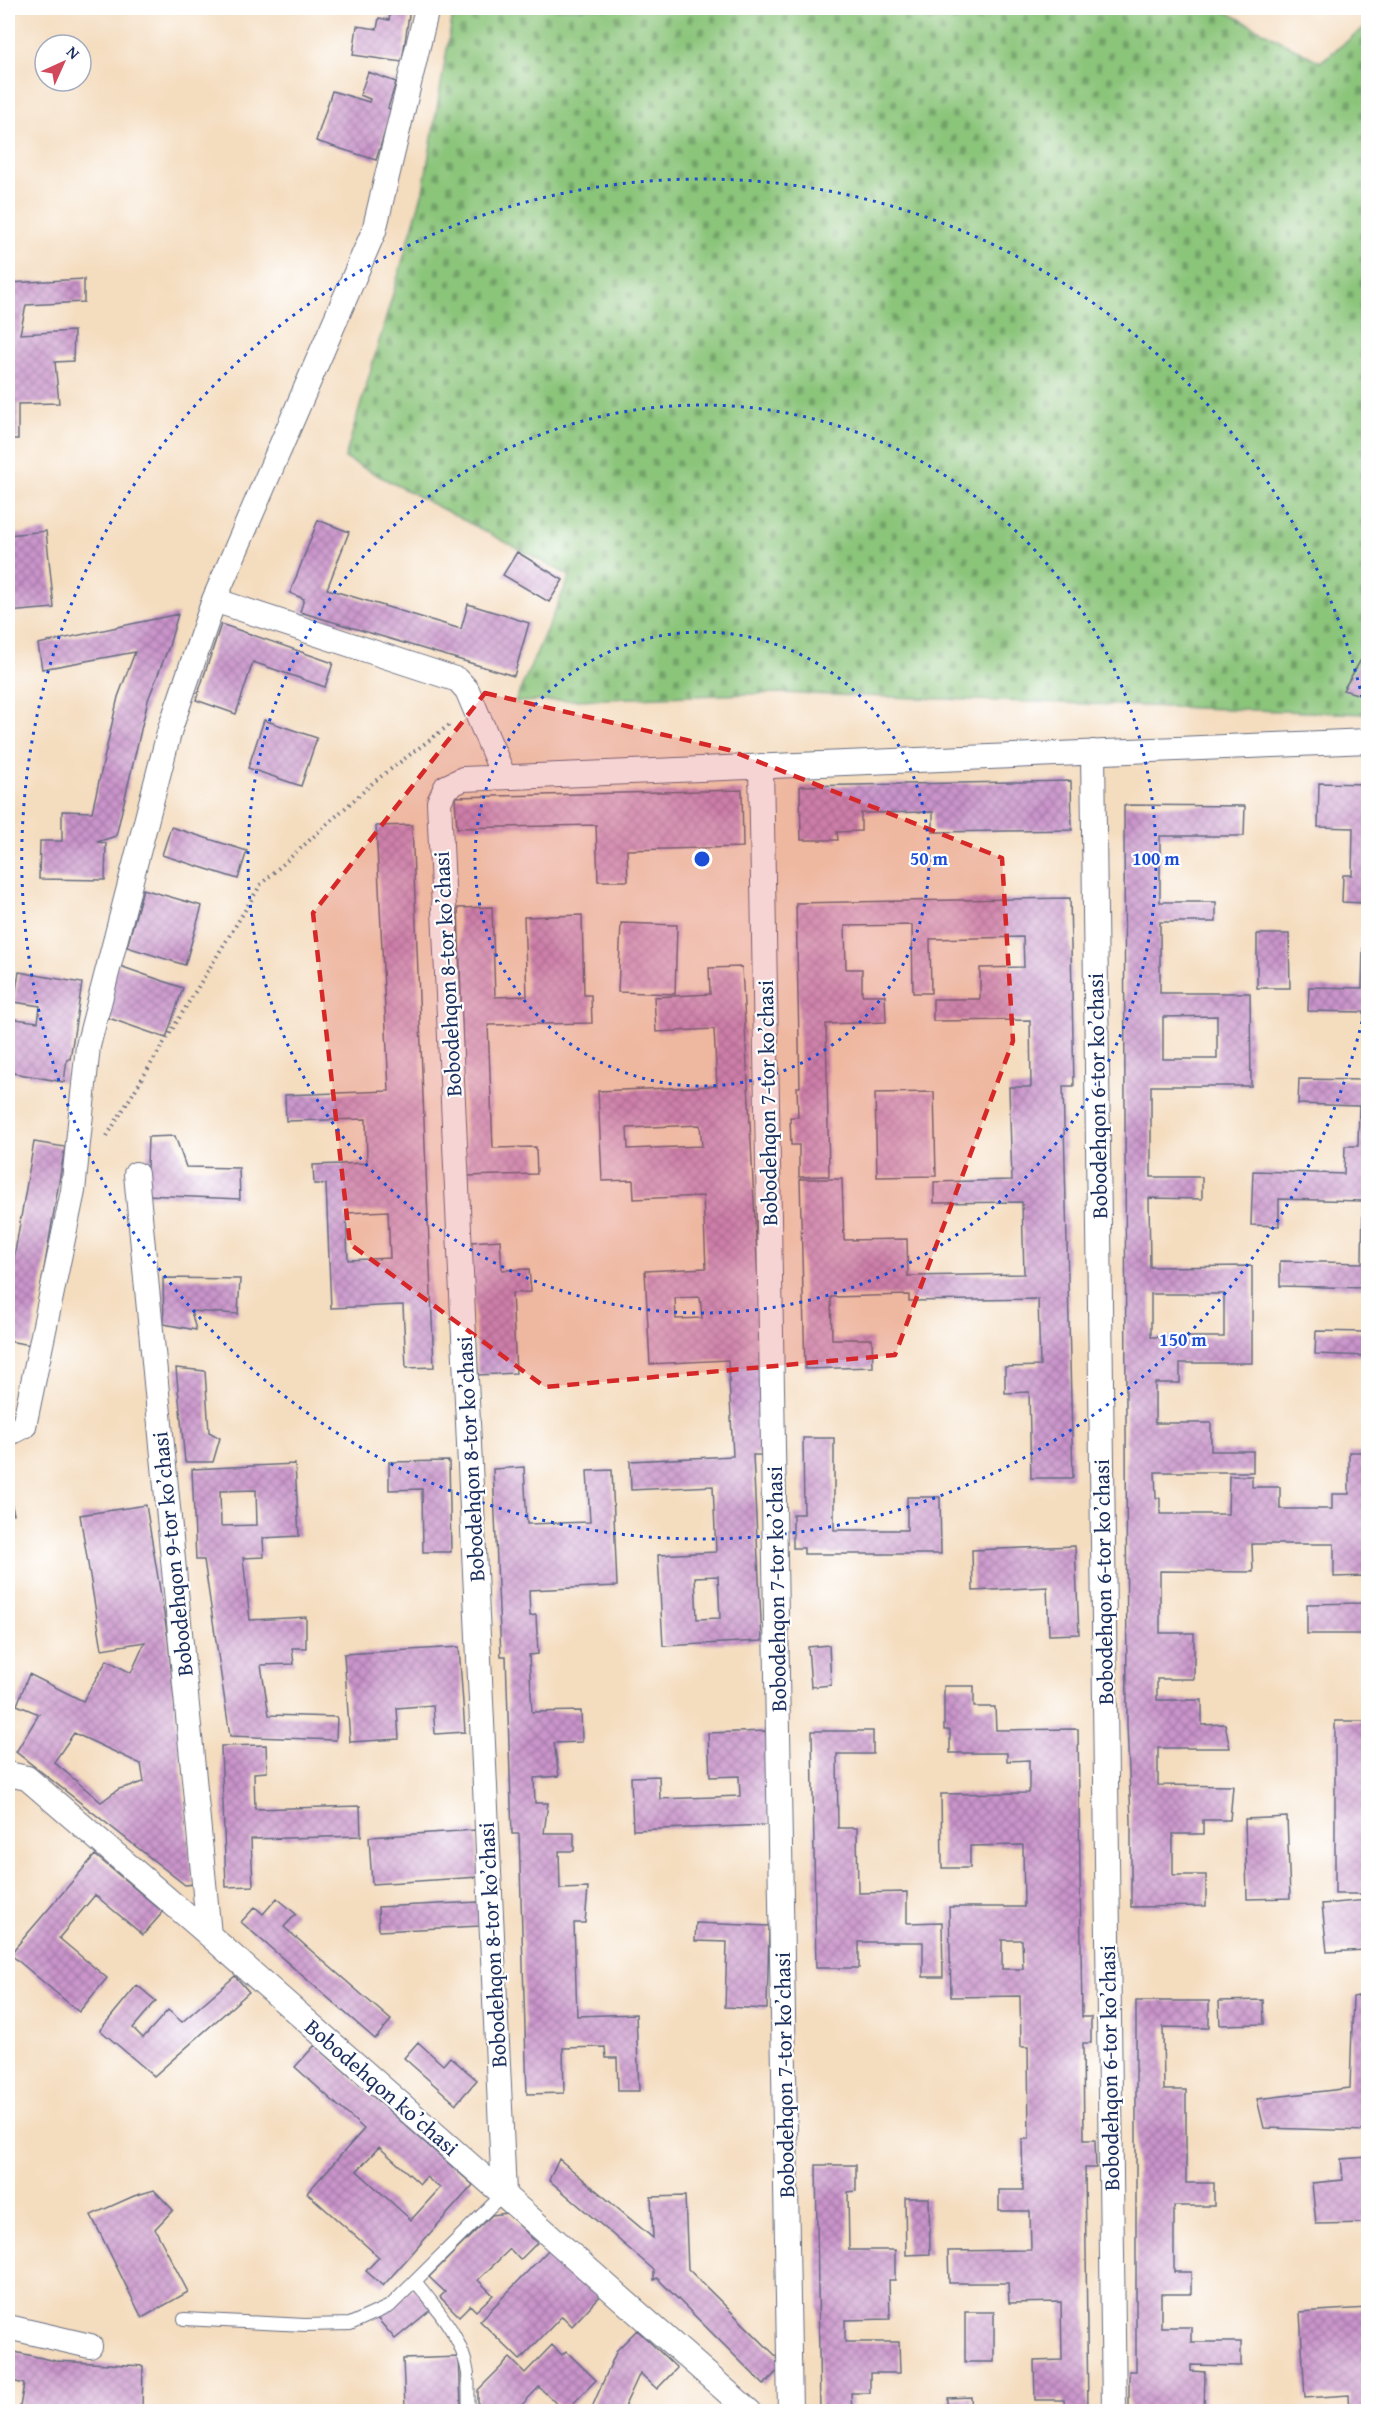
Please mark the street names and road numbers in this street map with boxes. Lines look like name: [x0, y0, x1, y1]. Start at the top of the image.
street label: Bobodehqon 8-tor koʼchasi: [425, 850, 469, 1098]
street label: Bobodehqon 6-tor koʼchasi: [1079, 973, 1115, 1219]
street label: Bobodehqon 7-tor koʼchasi: [749, 980, 785, 1226]
street label: Bobodehqon 8-tor koʼchasi: [448, 1335, 492, 1583]
street label: Bobodehqon 9-tor koʼchasi: [143, 1430, 201, 1678]
street label: Bobodehqon 6-tor koʼchasi: [1085, 1459, 1121, 1705]
street label: Bobodehqon 7-tor koʼchasi: [758, 1466, 794, 1712]
street label: Bobodehqon 8-tor koʼchasi: [470, 1821, 514, 2069]
street label: Bobodehqon 6-tor koʼchasi: [1091, 1945, 1127, 2191]
street label: Bobodehqon 7-tor koʼchasi: [766, 1952, 802, 2198]
street label: Bobodehqon koʼchasi: [298, 2011, 466, 2163]

